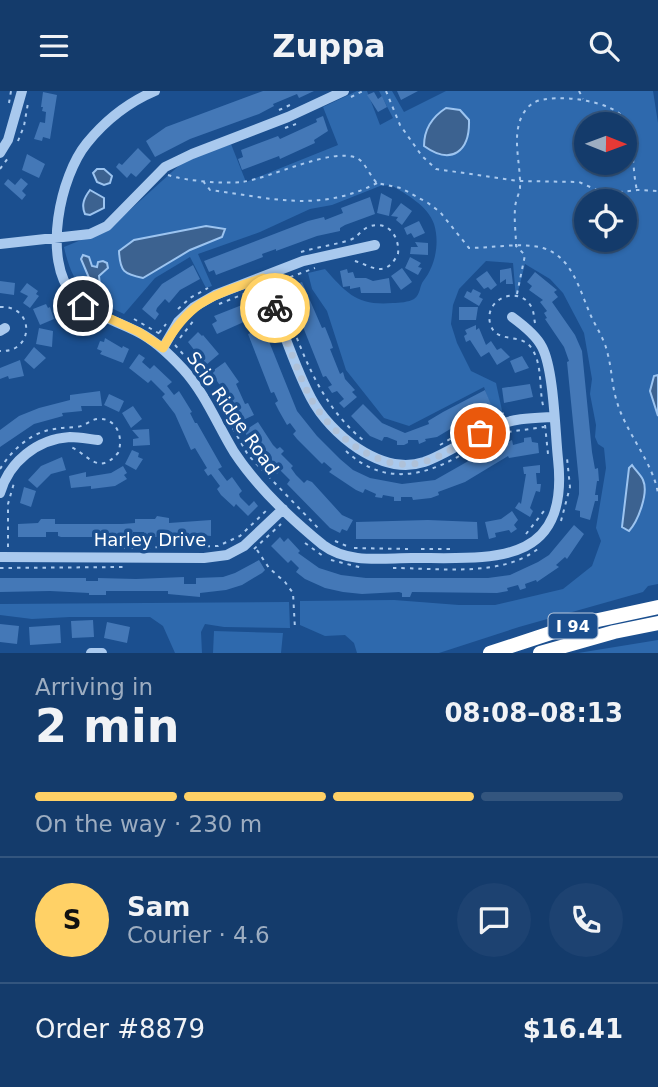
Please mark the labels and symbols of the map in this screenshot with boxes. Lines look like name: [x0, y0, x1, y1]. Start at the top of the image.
north arrow: [574, 112, 637, 175]
courier: [240, 273, 310, 343]
pin: [53, 276, 113, 336]
street label: Scio Ridge Road: [183, 347, 283, 479]
pin: [450, 403, 510, 463]
street label: Harley Drive: [94, 529, 206, 550]
road number: I 94: [548, 613, 598, 639]

